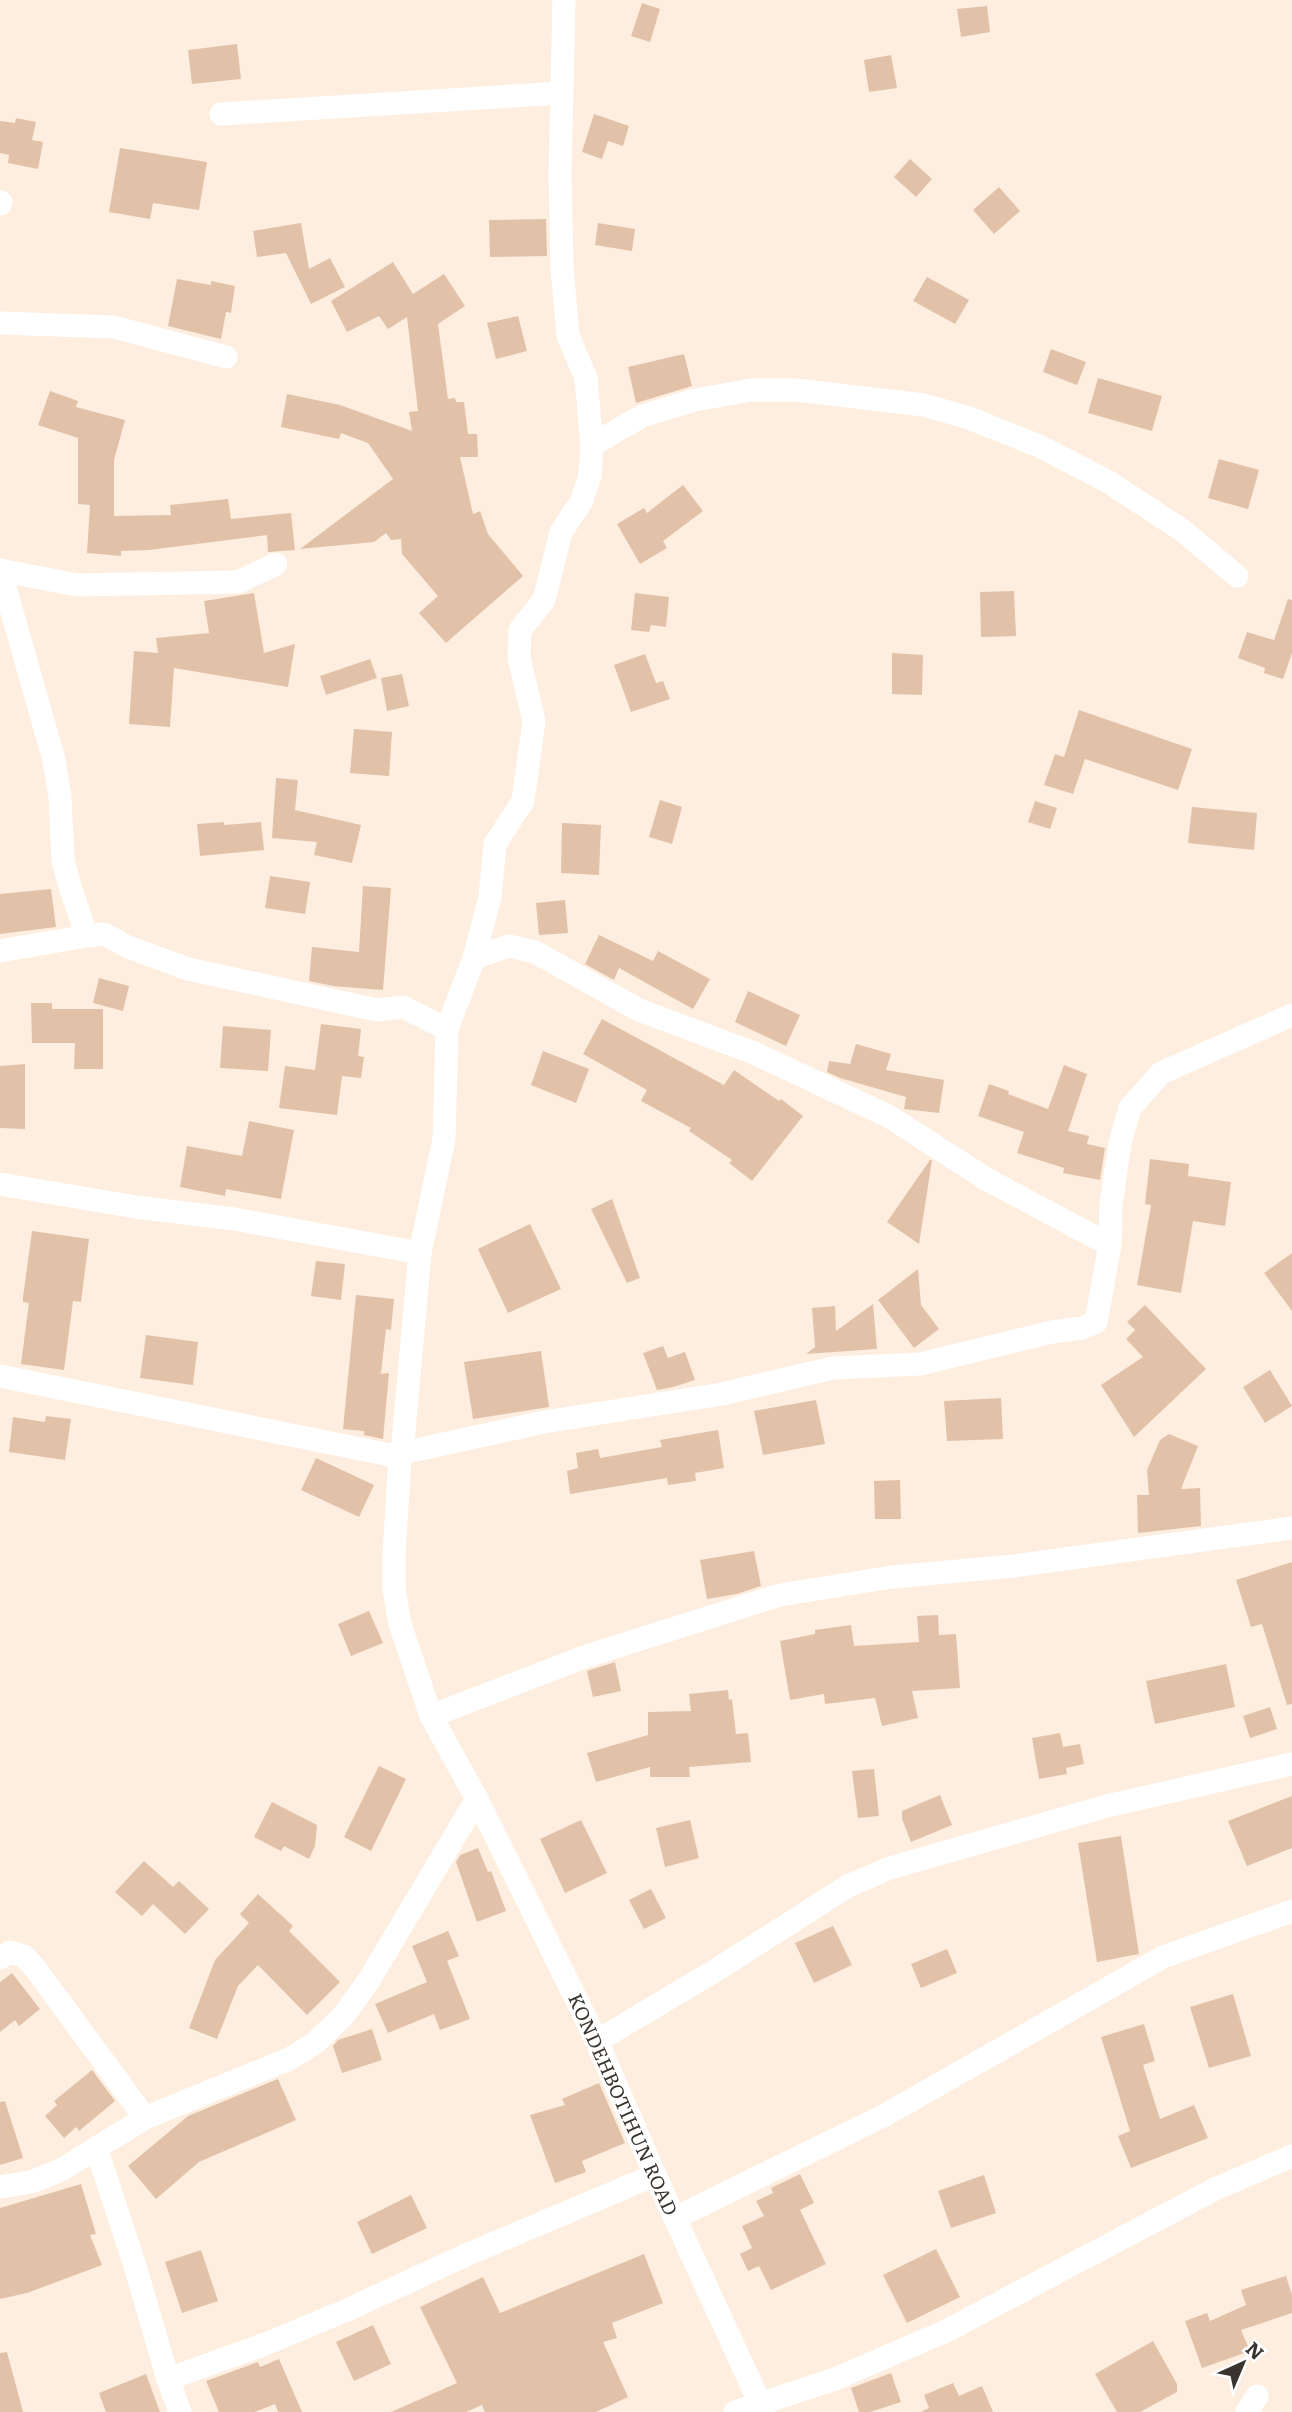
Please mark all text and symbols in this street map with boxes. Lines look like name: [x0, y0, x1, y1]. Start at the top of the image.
street label: KONDEHBOTIHUN ROAD: [562, 1988, 686, 2220]
north arrow: [1208, 2328, 1278, 2398]
text: N: [1240, 2334, 1271, 2366]

